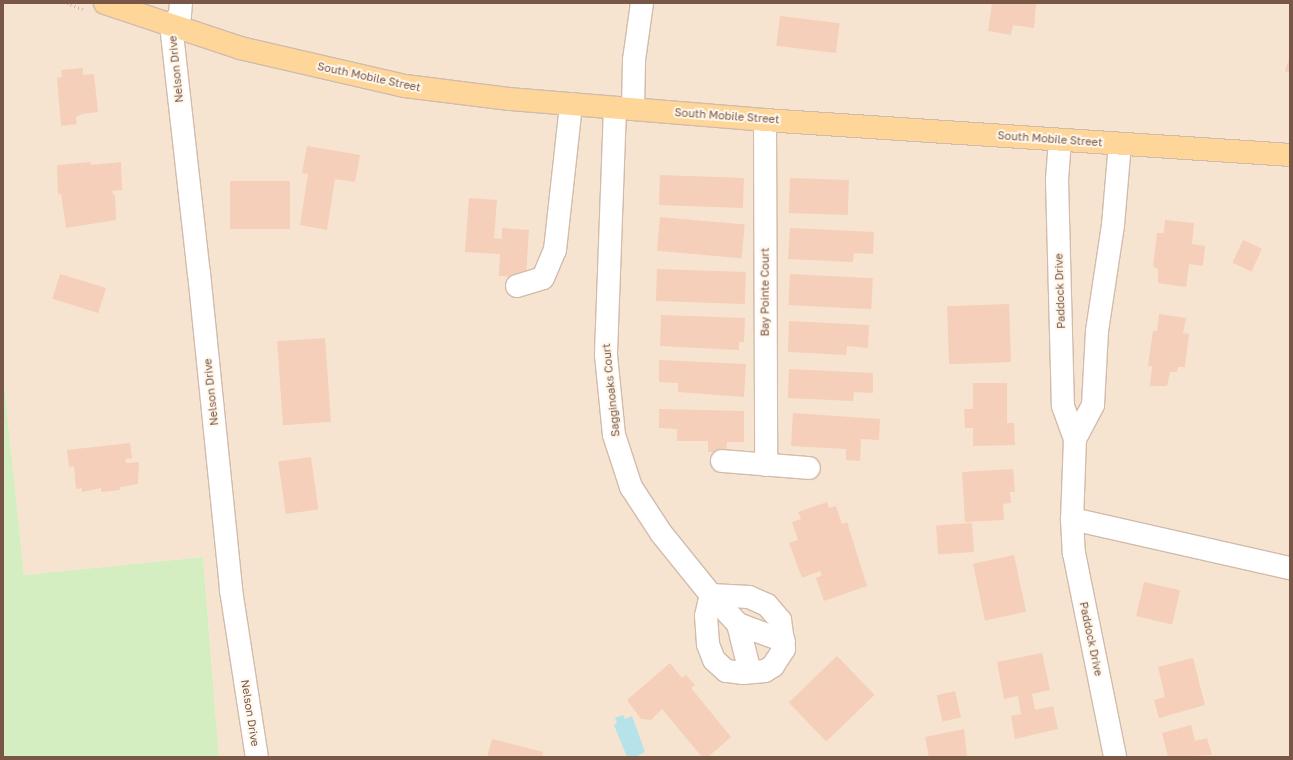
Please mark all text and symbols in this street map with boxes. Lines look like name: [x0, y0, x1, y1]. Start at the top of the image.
street label: Nelson Drive: [166, 35, 186, 103]
street label: South Mobile Street: [316, 60, 422, 94]
street label: South Mobile Street: [674, 106, 780, 126]
street label: South Mobile Street: [997, 129, 1103, 149]
street label: Bay Pointe Court: [758, 248, 772, 336]
street label: Paddock Drive: [1052, 253, 1068, 329]
street label: Sagginoaks Court: [600, 343, 622, 437]
street label: Nelson Drive: [201, 358, 221, 426]
street label: Paddock Drive: [1077, 601, 1105, 677]
street label: Nelson Drive: [238, 679, 262, 747]

